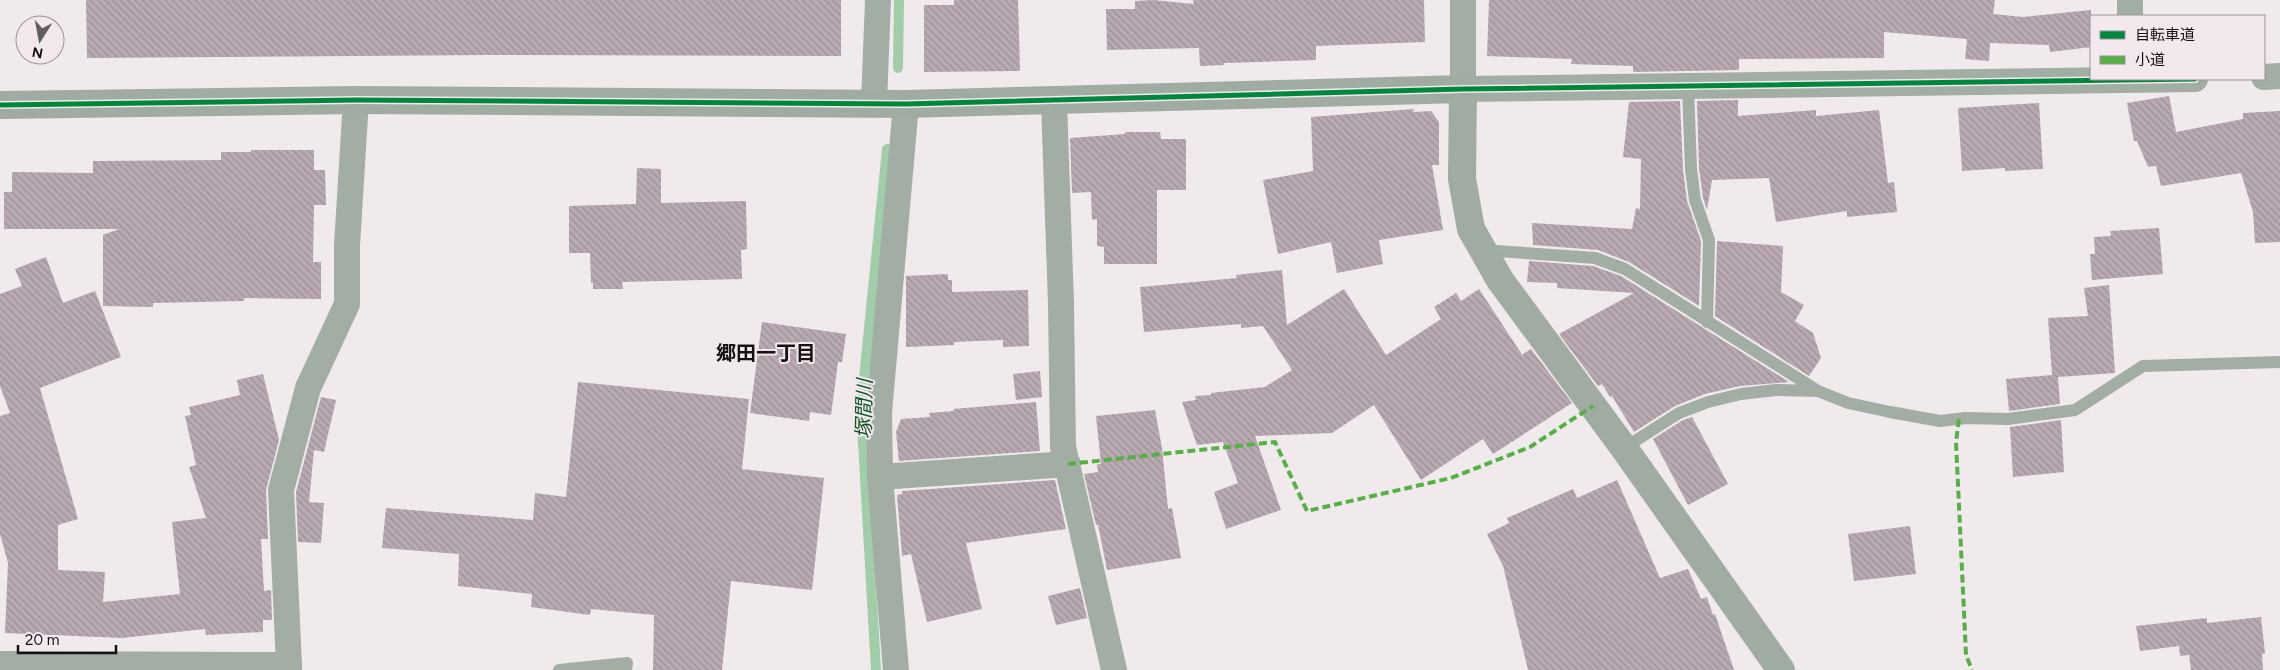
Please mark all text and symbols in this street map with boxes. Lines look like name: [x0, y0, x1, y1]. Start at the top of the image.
north arrow: [15, 15, 65, 65]
legend: [2090, 15, 2265, 80]
text: 自転車道: [2135, 26, 2195, 44]
text: N: [31, 43, 45, 62]
text: 小道: [2135, 51, 2165, 69]
district label: 郷田一丁目: [716, 341, 816, 365]
water label: 塚間川: [851, 377, 877, 439]
scale bar: [18, 622, 115, 654]
text: 20 m: [25, 631, 59, 649]

